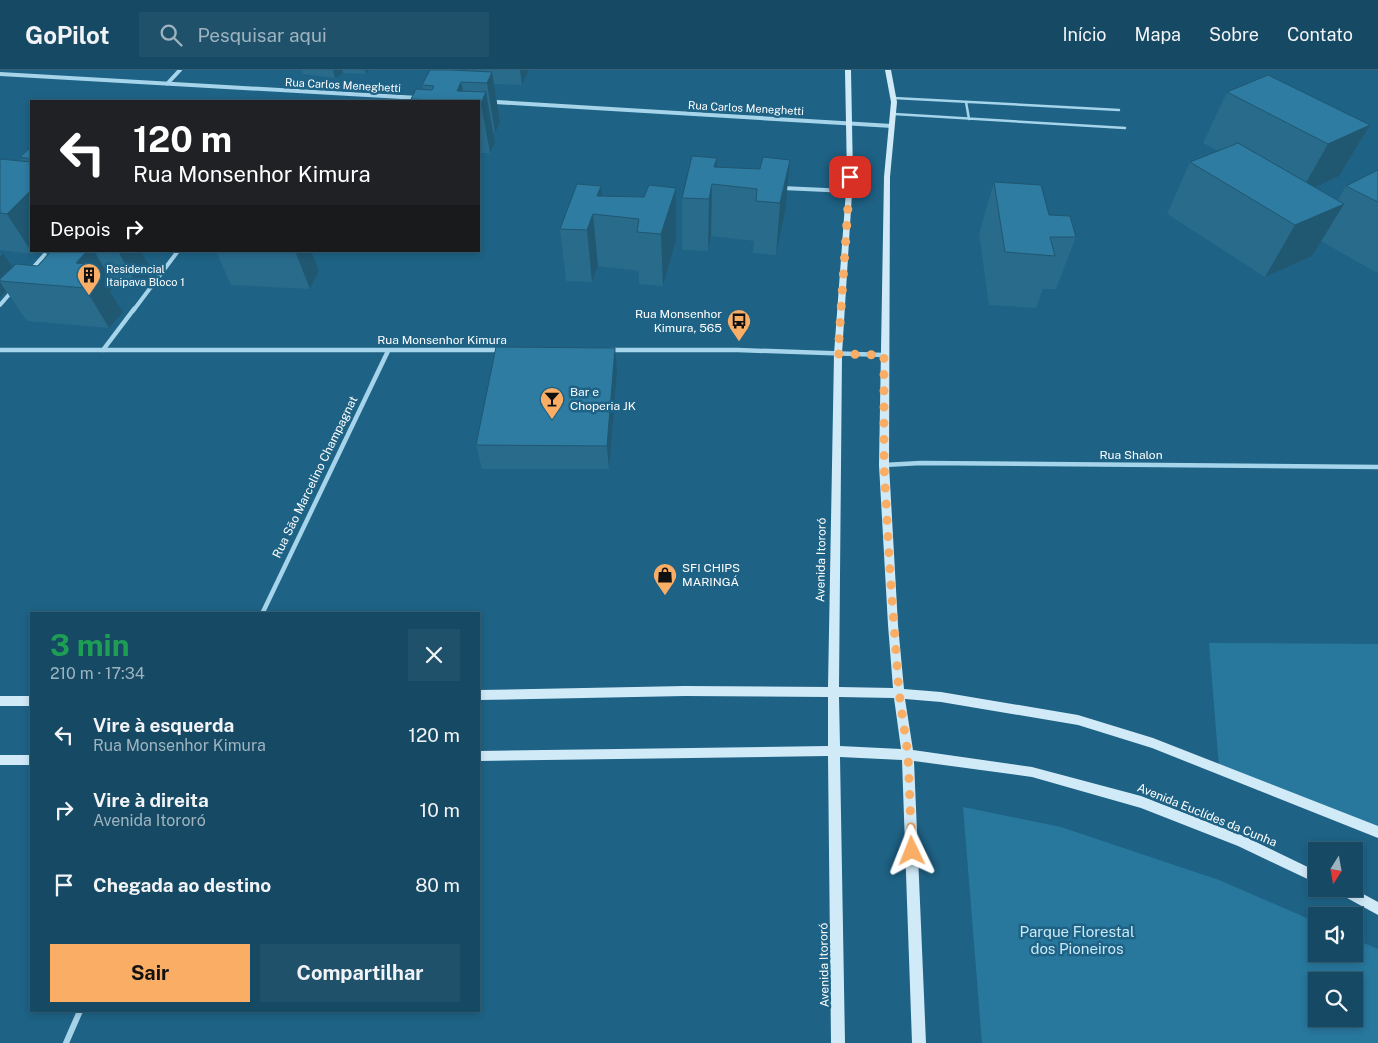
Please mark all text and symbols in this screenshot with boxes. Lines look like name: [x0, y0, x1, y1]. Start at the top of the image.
search box: [139, 12, 489, 57]
text: GoPilot: [25, 21, 109, 49]
icon: search: [157, 21, 185, 49]
text: Pesquisar aqui: [197, 24, 327, 46]
text: Início: [1062, 24, 1107, 45]
text: Mapa: [1135, 24, 1181, 45]
text: Sobre: [1209, 24, 1259, 45]
text: Contato: [1287, 24, 1353, 45]
street label: Rua Carlos Meneghetti: [285, 76, 401, 94]
street label: Rua Carlos Meneghetti: [688, 99, 804, 117]
text: 120 m: [133, 119, 232, 160]
icon: left: [50, 120, 115, 185]
pin: [829, 156, 871, 198]
text: Rua Monsenhor Kimura: [133, 161, 371, 187]
icon: arrive: [836, 163, 864, 191]
icon: right: [120, 215, 148, 243]
text: Depois: [50, 218, 110, 240]
building icon: Residencial Itaipava Bloco 1: [76, 262, 102, 296]
place label: Residencial Itaipava Bloco 1: [106, 263, 185, 288]
place label: Rua Monsenhor Kimura, 565: [635, 307, 722, 335]
bus stop icon: Rua Monsenhor Kimura, 565: [726, 308, 752, 342]
street label: Rua Monsenhor Kimura: [377, 333, 507, 347]
place label: Bar e Choperia JK: [570, 385, 636, 413]
bar icon: Bar e Choperia JK: [539, 386, 565, 420]
street label: Rua São Marcelino Champagnat: [270, 393, 361, 560]
street label: Rua Shalon: [1099, 448, 1163, 462]
street label: Avenida Itororó: [813, 517, 829, 602]
place label: SFI CHIPS MARINGÁ: [682, 561, 740, 589]
shop icon: SFI CHIPS MARINGÁ: [652, 562, 678, 596]
text: 3 min: [50, 627, 129, 663]
button: close: [408, 629, 460, 681]
text: 210 m · 17:34: [50, 664, 145, 683]
text: Vire à esquerda: [93, 714, 234, 736]
icon: left: [50, 721, 78, 749]
text: 120 m: [408, 724, 460, 746]
text: Rua Monsenhor Kimura: [93, 736, 266, 755]
street label: Avenida Euclídes da Cunha: [1135, 780, 1279, 850]
text: Vire à direita: [93, 789, 209, 811]
icon: right: [50, 796, 78, 824]
text: 10 m: [420, 799, 460, 821]
text: Avenida Itororó: [93, 811, 206, 830]
position arrow: [885, 824, 937, 876]
north arrow: [1308, 842, 1362, 898]
map controls: [1308, 842, 1363, 1027]
icon: arrive: [50, 871, 78, 899]
text: Chegada ao destino: [93, 874, 271, 896]
text: 80 m: [415, 874, 460, 896]
button: sound: [1308, 907, 1363, 962]
street label: Avenida Itororó: [816, 922, 832, 1007]
park label: Parque Florestal dos Pioneiros: [1020, 923, 1134, 957]
button: Sair: [50, 944, 250, 1002]
button: Compartilhar: [260, 944, 460, 1002]
button: search: [1308, 972, 1363, 1027]

